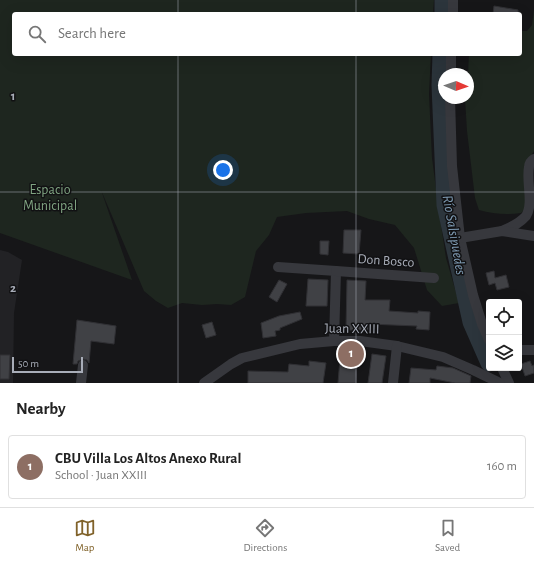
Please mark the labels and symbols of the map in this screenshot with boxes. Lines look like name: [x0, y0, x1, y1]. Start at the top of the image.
north arrow: [438, 68, 474, 104]
text: 1: [11, 90, 15, 103]
your location: [213, 160, 233, 180]
park label: Espacio Municipal: [23, 183, 77, 213]
water label: Río Salsipuedes: [440, 194, 468, 276]
street label: Don Bosco: [357, 252, 415, 270]
text: 2: [10, 282, 16, 295]
street label: Juan XXIII: [324, 322, 380, 336]
pin: 1: [338, 339, 364, 369]
scale bar: [12, 355, 83, 374]

